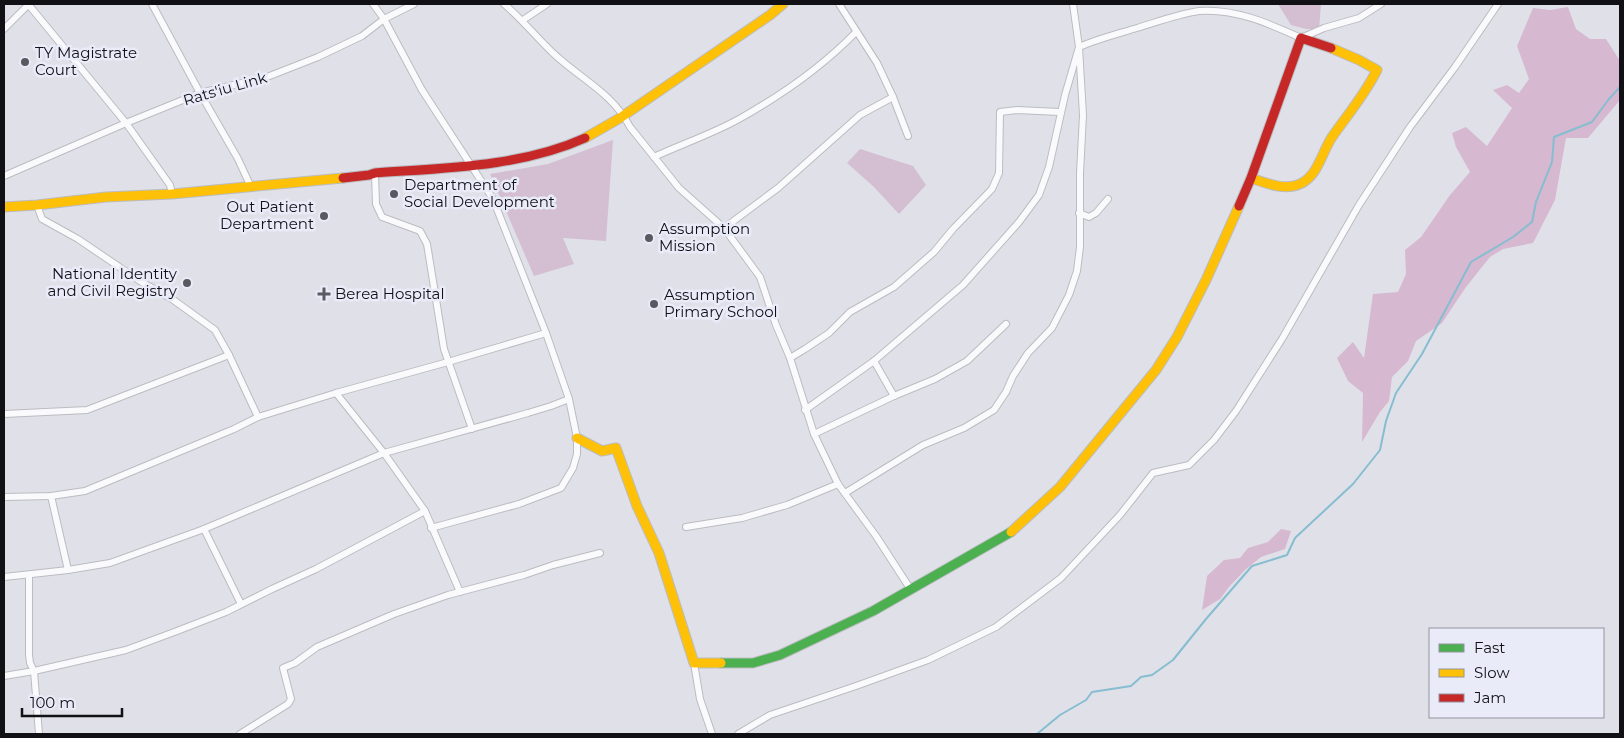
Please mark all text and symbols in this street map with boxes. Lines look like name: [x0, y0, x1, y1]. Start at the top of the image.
place label: TY Magistrate Court: [35, 43, 137, 79]
marker: TY Magistrate Court: [19, 56, 31, 68]
street label: Rats'iu Link: [181, 68, 269, 110]
place label: Department of Social Development: [404, 175, 555, 211]
marker: Department of Social Development: [388, 188, 400, 200]
place label: Out Patient Department: [220, 197, 314, 233]
marker: Out Patient Department: [318, 210, 330, 222]
place label: Assumption Mission: [659, 219, 750, 255]
marker: Assumption Mission: [643, 232, 655, 244]
place label: National Identity and Civil Registry: [47, 264, 178, 300]
marker: National Identity and Civil Registry: [181, 277, 193, 289]
place label: Berea Hospital: [335, 284, 444, 303]
place label: Assumption Primary School: [664, 285, 778, 321]
marker: Berea Hospital: [317, 287, 331, 301]
marker: Assumption Primary School: [648, 298, 660, 310]
legend: [1429, 628, 1604, 718]
text: Fast: [1474, 638, 1505, 657]
text: Slow: [1474, 663, 1510, 682]
scale bar: [22, 686, 122, 718]
text: Jam: [1473, 688, 1506, 707]
text: 100 m: [30, 693, 75, 712]

